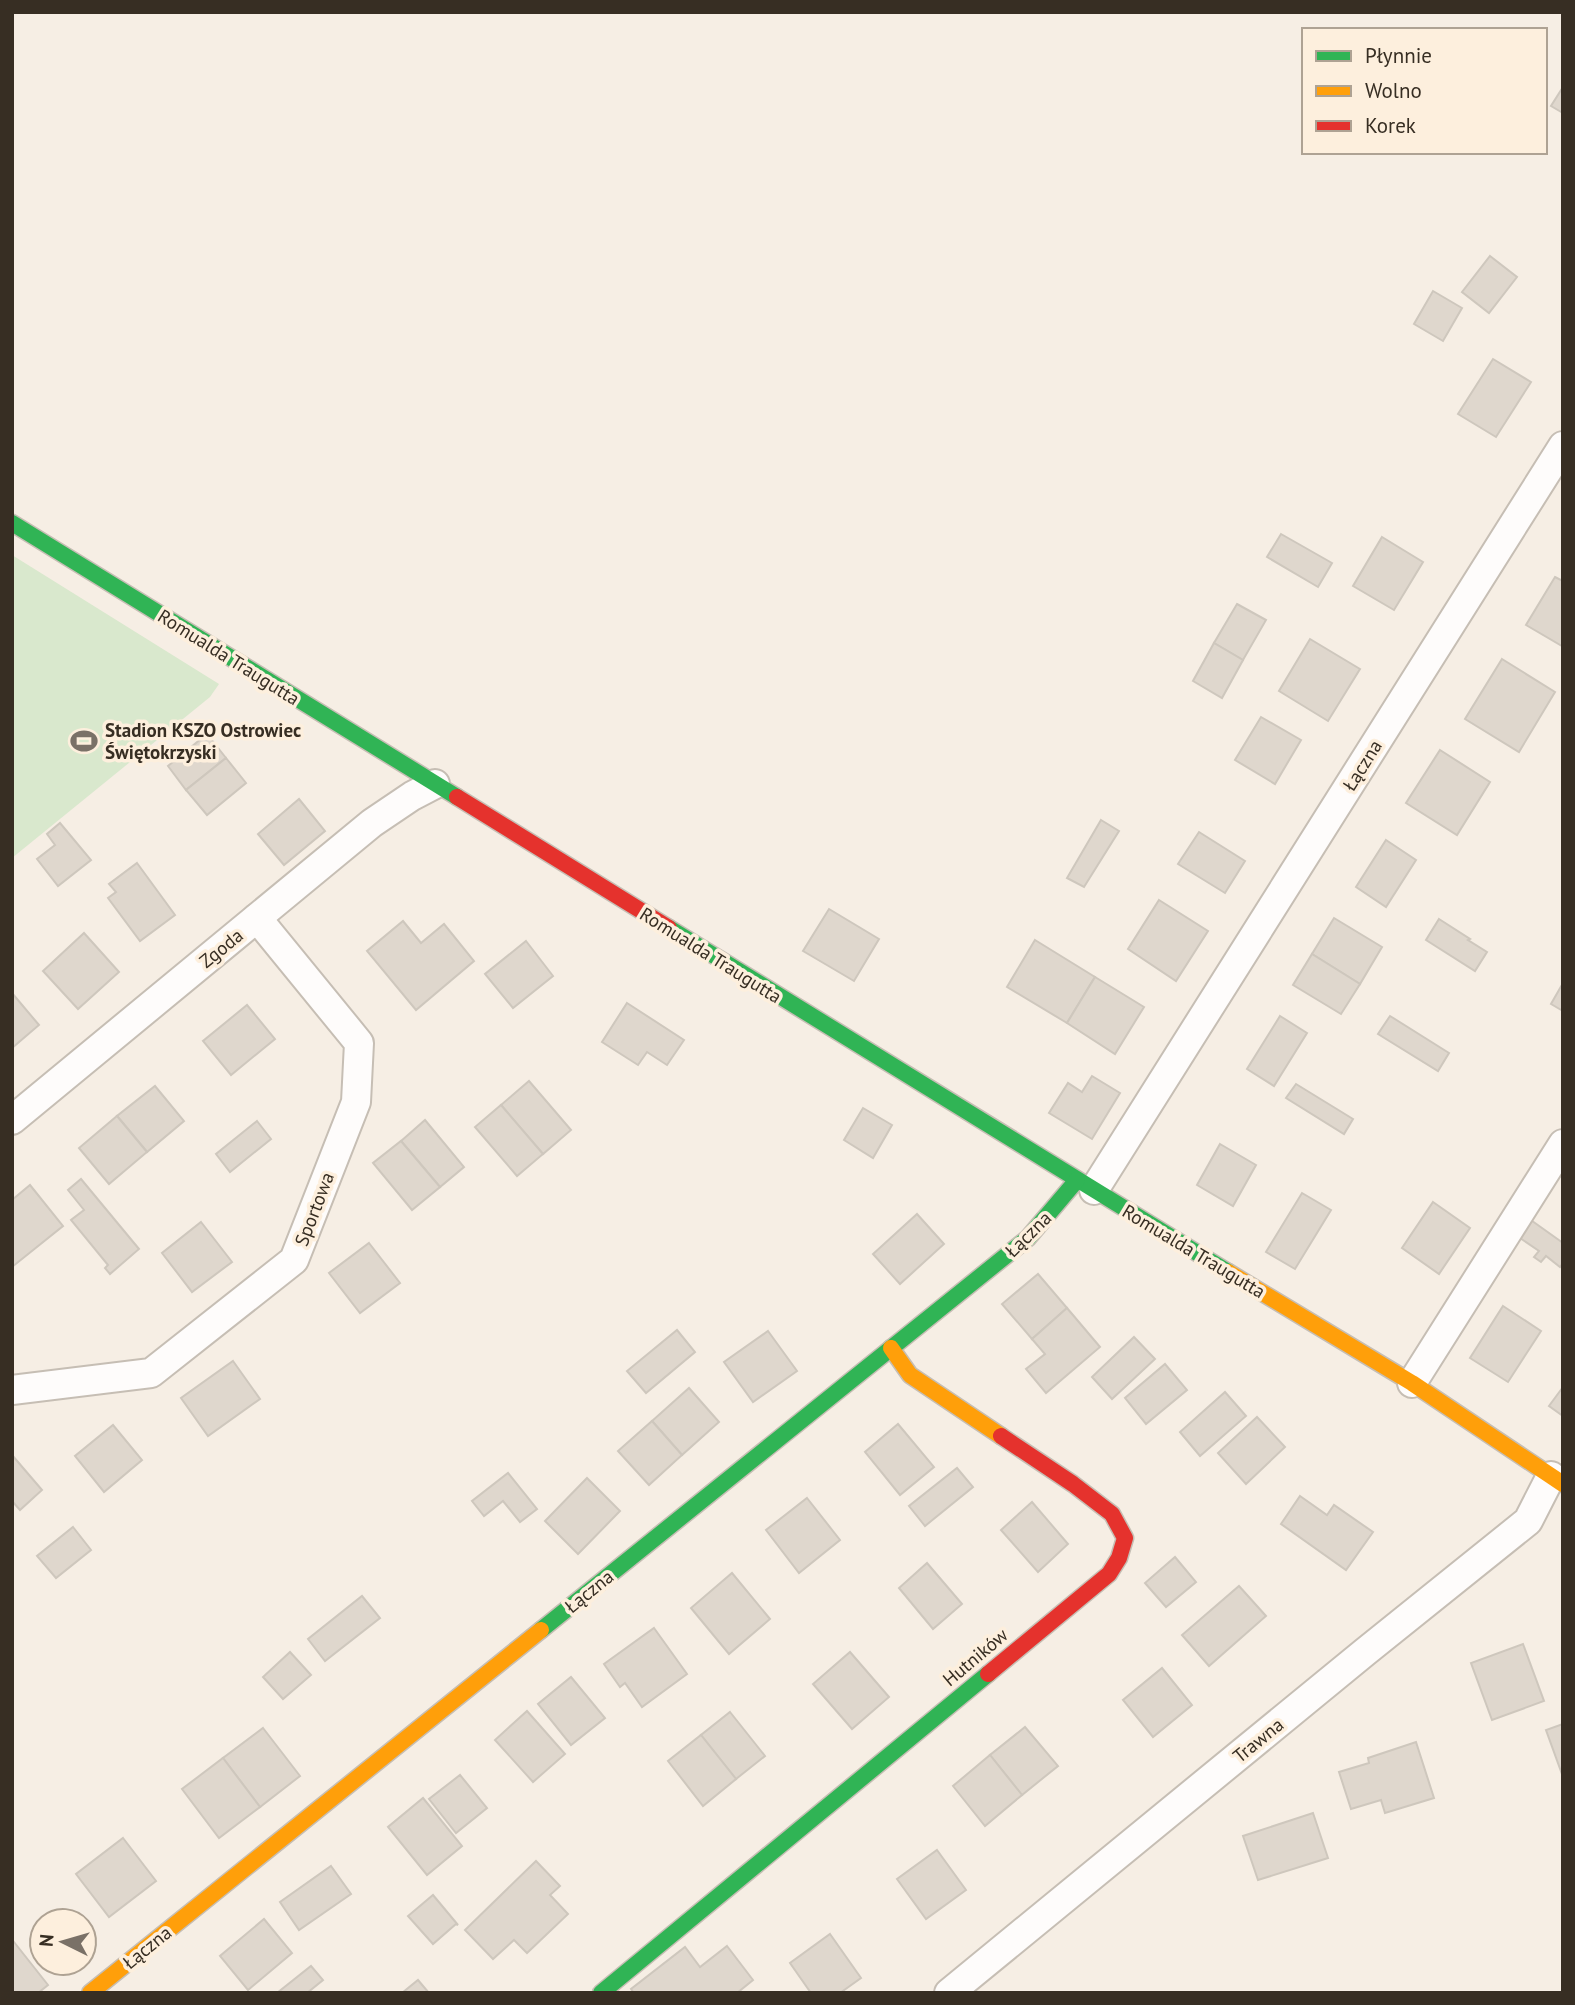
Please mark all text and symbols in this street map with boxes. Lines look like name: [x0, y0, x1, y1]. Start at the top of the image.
legend: [1302, 28, 1547, 154]
text: Płynnie: [1365, 42, 1432, 69]
text: Wolno: [1365, 77, 1422, 104]
text: Korek: [1365, 112, 1416, 139]
street label: Romualda Traugutta: [154, 604, 304, 710]
place label: Stadion KSZO Ostrowiec Świętokrzyski: [105, 718, 301, 764]
sports icon: Stadion KSZO Ostrowiec Świętokrzyski: [69, 726, 99, 756]
street label: Łączna: [1337, 735, 1387, 795]
street label: Romualda Traugutta: [636, 902, 786, 1008]
street label: Zgoda: [194, 923, 248, 973]
street label: Sportowa: [289, 1169, 339, 1249]
street label: Romualda Traugutta: [1118, 1199, 1270, 1303]
street label: Łączna: [1000, 1206, 1056, 1262]
street label: Łączna: [560, 1564, 618, 1618]
street label: Hutników: [938, 1623, 1013, 1691]
street label: Trawna: [1228, 1712, 1288, 1768]
north arrow: [28, 1907, 98, 1977]
street label: Łączna: [118, 1920, 176, 1974]
text: N: [34, 1933, 59, 1948]

